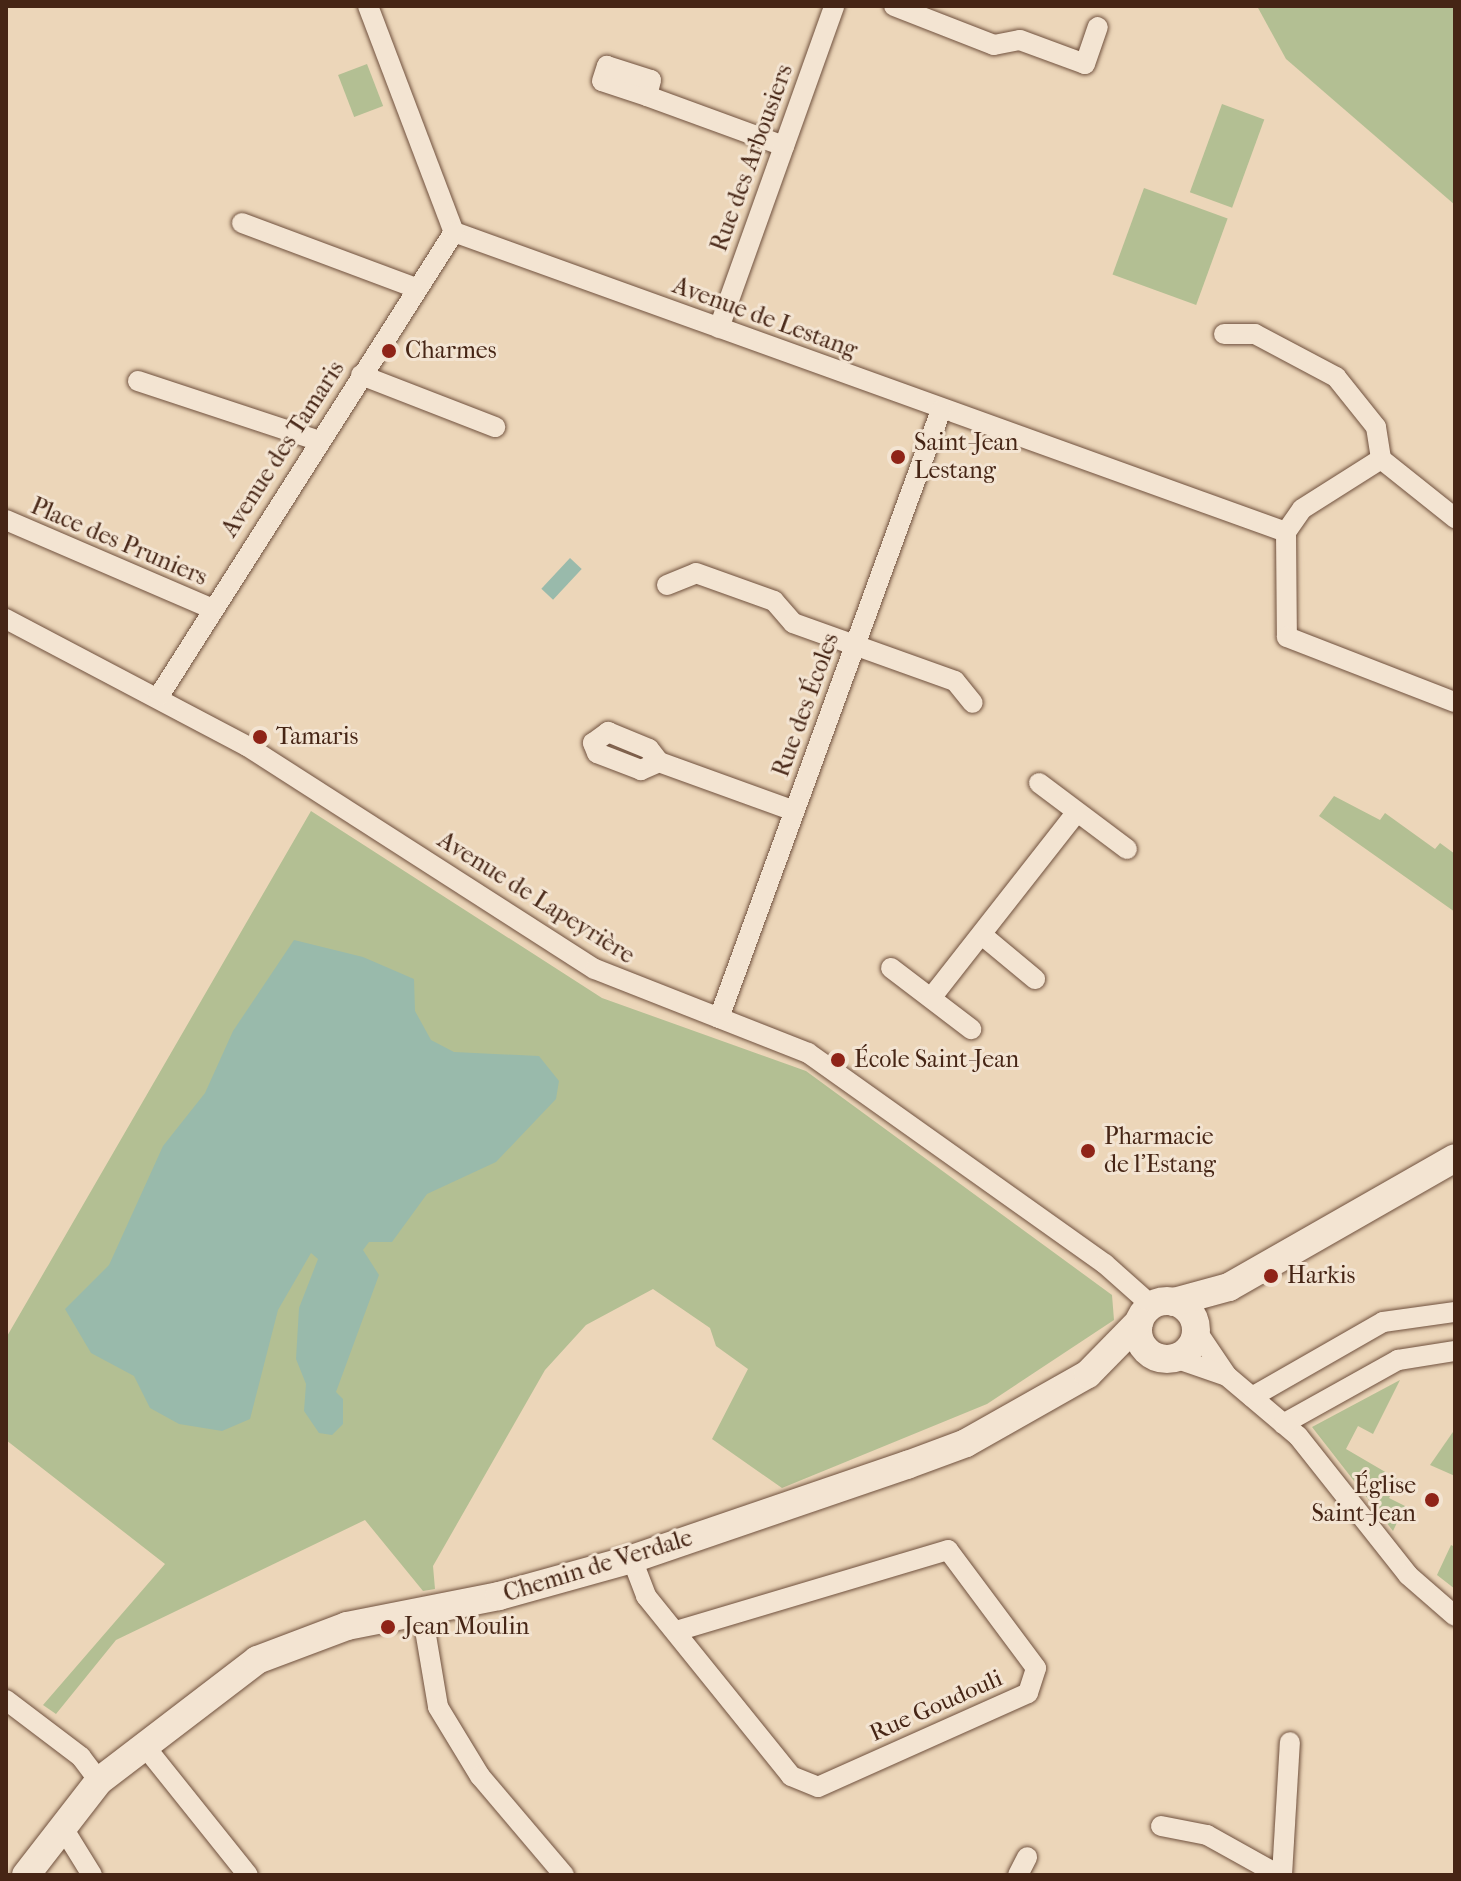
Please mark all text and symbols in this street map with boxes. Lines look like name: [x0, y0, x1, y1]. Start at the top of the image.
street label: Rue des Arbousiers: [705, 60, 799, 256]
street label: Avenue de Lestang: [669, 271, 861, 365]
place label: Charmes: [405, 337, 497, 365]
marker: Charmes: [380, 342, 398, 360]
street label: Avenue des Tamaris: [215, 356, 351, 542]
place label: Saint-Jean Lestang: [914, 429, 1019, 485]
marker: Saint-Jean Lestang: [889, 448, 907, 466]
street label: Place des Pruniers: [26, 492, 212, 592]
street label: Rue des Écoles: [767, 629, 845, 781]
place label: Tamaris: [276, 723, 358, 751]
marker: Tamaris: [251, 728, 269, 746]
street label: Avenue de Lapeyrière: [432, 826, 640, 970]
place label: École Saint-Jean: [854, 1046, 1019, 1074]
marker: École Saint-Jean: [829, 1051, 847, 1069]
place label: Pharmacie de l'Estang: [1104, 1123, 1216, 1179]
marker: Pharmacie de l'Estang: [1079, 1142, 1097, 1160]
place label: Harkis: [1287, 1262, 1355, 1290]
marker: Harkis: [1262, 1267, 1280, 1285]
place label: Église Saint-Jean: [1311, 1472, 1416, 1528]
marker: Église Saint-Jean: [1423, 1491, 1441, 1509]
street label: Chemin de Verdale: [500, 1524, 696, 1608]
place label: Jean Moulin: [404, 1613, 529, 1641]
marker: Jean Moulin: [379, 1618, 397, 1636]
street label: Rue Goudouli: [865, 1664, 1007, 1748]

